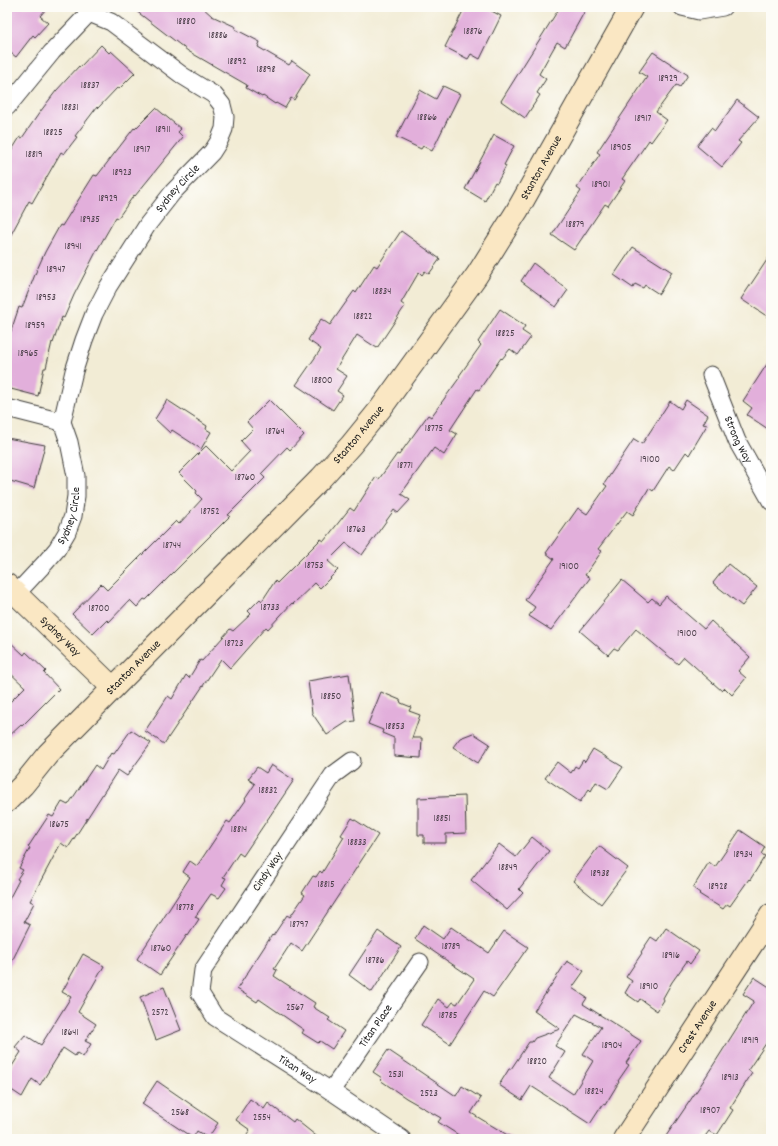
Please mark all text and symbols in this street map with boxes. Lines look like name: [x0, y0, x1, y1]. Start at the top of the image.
house number: 18880: [176, 15, 196, 29]
house number: 18876: [464, 25, 483, 39]
house number: 18886: [208, 29, 228, 43]
house number: 18892: [227, 55, 247, 69]
house number: 18898: [257, 63, 275, 77]
house number: 18929: [658, 72, 678, 86]
house number: 18837: [81, 79, 99, 93]
house number: 18831: [62, 101, 78, 115]
house number: 18866: [417, 111, 437, 125]
house number: 18917: [635, 112, 652, 126]
house number: 18911: [155, 123, 171, 137]
house number: 18825: [43, 126, 63, 140]
street label: Stanton Avenue: [516, 132, 566, 203]
house number: 18905: [611, 141, 632, 155]
house number: 18917: [134, 143, 151, 157]
house number: 18819: [26, 148, 42, 162]
street label: Sydney Circle: [151, 161, 204, 216]
house number: 18923: [112, 166, 132, 180]
house number: 18901: [592, 178, 610, 192]
house number: 18929: [98, 192, 118, 206]
house number: 18935: [80, 213, 100, 227]
house number: 18879: [566, 218, 584, 232]
house number: 18941: [64, 240, 82, 254]
house number: 18947: [47, 263, 66, 277]
house number: 18834: [373, 285, 391, 299]
house number: 18953: [36, 291, 56, 305]
house number: 18822: [354, 310, 372, 324]
house number: 18959: [25, 319, 45, 333]
house number: 18825: [495, 327, 515, 341]
house number: 18965: [18, 347, 39, 361]
house number: 18800: [311, 374, 333, 388]
street label: Stanton Avenue: [329, 402, 388, 468]
street label: Strong Way: [719, 414, 757, 467]
house number: 18775: [425, 422, 444, 436]
house number: 18764: [265, 425, 285, 439]
house number: 19100: [640, 453, 660, 467]
house number: 18771: [397, 459, 413, 473]
house number: 18760: [235, 471, 255, 485]
street label: Sydney Circle: [53, 487, 85, 548]
house number: 18752: [200, 505, 220, 519]
house number: 18763: [346, 523, 366, 537]
house number: 18744: [163, 539, 181, 553]
house number: 18753: [304, 559, 324, 573]
house number: 19100: [559, 560, 579, 574]
house number: 18733: [261, 601, 279, 615]
house number: 18700: [89, 602, 109, 616]
street label: Sydney Way: [36, 612, 85, 661]
house number: 19100: [677, 627, 697, 641]
street label: Stanton Avenue: [102, 636, 165, 699]
house number: 18723: [225, 637, 243, 651]
house number: 18850: [321, 690, 341, 704]
house number: 18853: [385, 720, 405, 734]
house number: 18832: [258, 784, 278, 798]
house number: 18851: [433, 812, 451, 826]
house number: 18675: [49, 818, 69, 832]
house number: 18814: [231, 823, 247, 837]
house number: 18833: [347, 836, 367, 850]
street label: Cindy Way: [249, 848, 288, 895]
house number: 18934: [733, 848, 753, 862]
house number: 18849: [499, 861, 517, 875]
house number: 18938: [590, 867, 610, 881]
house number: 18815: [317, 878, 335, 892]
house number: 18928: [708, 880, 728, 894]
house number: 18778: [176, 901, 194, 915]
house number: 18797: [290, 918, 308, 932]
house number: 18789: [442, 940, 460, 954]
house number: 18760: [151, 942, 171, 956]
house number: 18916: [662, 949, 680, 963]
house number: 18786: [366, 954, 385, 968]
house number: 18910: [640, 980, 658, 994]
street label: Crest Avenue: [674, 997, 721, 1057]
house number: 2567: [286, 1001, 304, 1015]
street label: Titan Place: [355, 1001, 397, 1051]
house number: 2572: [151, 1006, 169, 1020]
house number: 18785: [439, 1009, 458, 1023]
house number: 18641: [61, 1026, 79, 1040]
house number: 18919: [741, 1034, 759, 1048]
house number: 18904: [602, 1039, 622, 1053]
street label: Titan Way: [275, 1051, 321, 1089]
house number: 18820: [527, 1055, 547, 1069]
house number: 2531: [388, 1068, 404, 1082]
house number: 18913: [721, 1071, 739, 1085]
house number: 18824: [585, 1085, 603, 1099]
house number: 2523: [420, 1087, 438, 1101]
house number: 18907: [700, 1104, 720, 1118]
house number: 2568: [171, 1106, 189, 1120]
house number: 2554: [253, 1111, 271, 1125]

